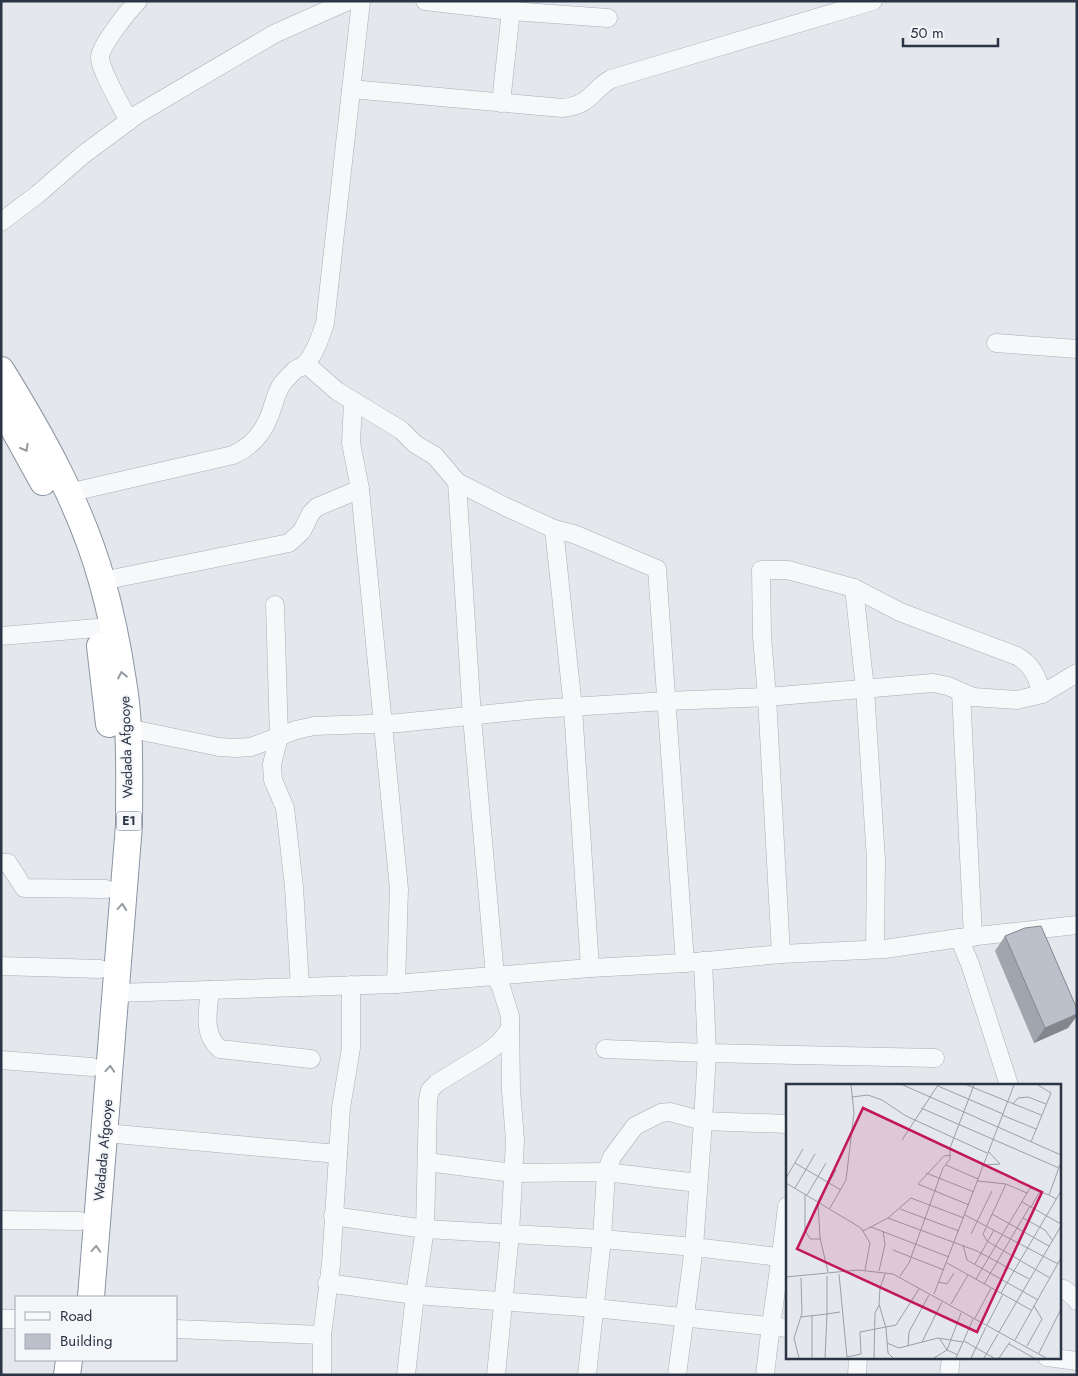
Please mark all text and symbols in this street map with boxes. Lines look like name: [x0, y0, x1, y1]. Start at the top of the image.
scale bar: [903, 15, 998, 47]
text: 50 m: [910, 22, 944, 44]
one-way arrow: [19, 443, 29, 452]
one-way arrow: [117, 671, 127, 680]
street label: Wadada Afgooye: [114, 696, 138, 798]
road number: E1: [116, 811, 142, 830]
one-way arrow: [117, 903, 128, 911]
one-way arrow: [104, 1065, 115, 1073]
inset map: [786, 1084, 1060, 1358]
street label: Wadada Afgooye: [89, 1098, 117, 1202]
one-way arrow: [90, 1244, 101, 1252]
legend: [15, 1296, 178, 1361]
text: Road: [60, 1305, 92, 1327]
text: Building: [60, 1330, 112, 1352]

